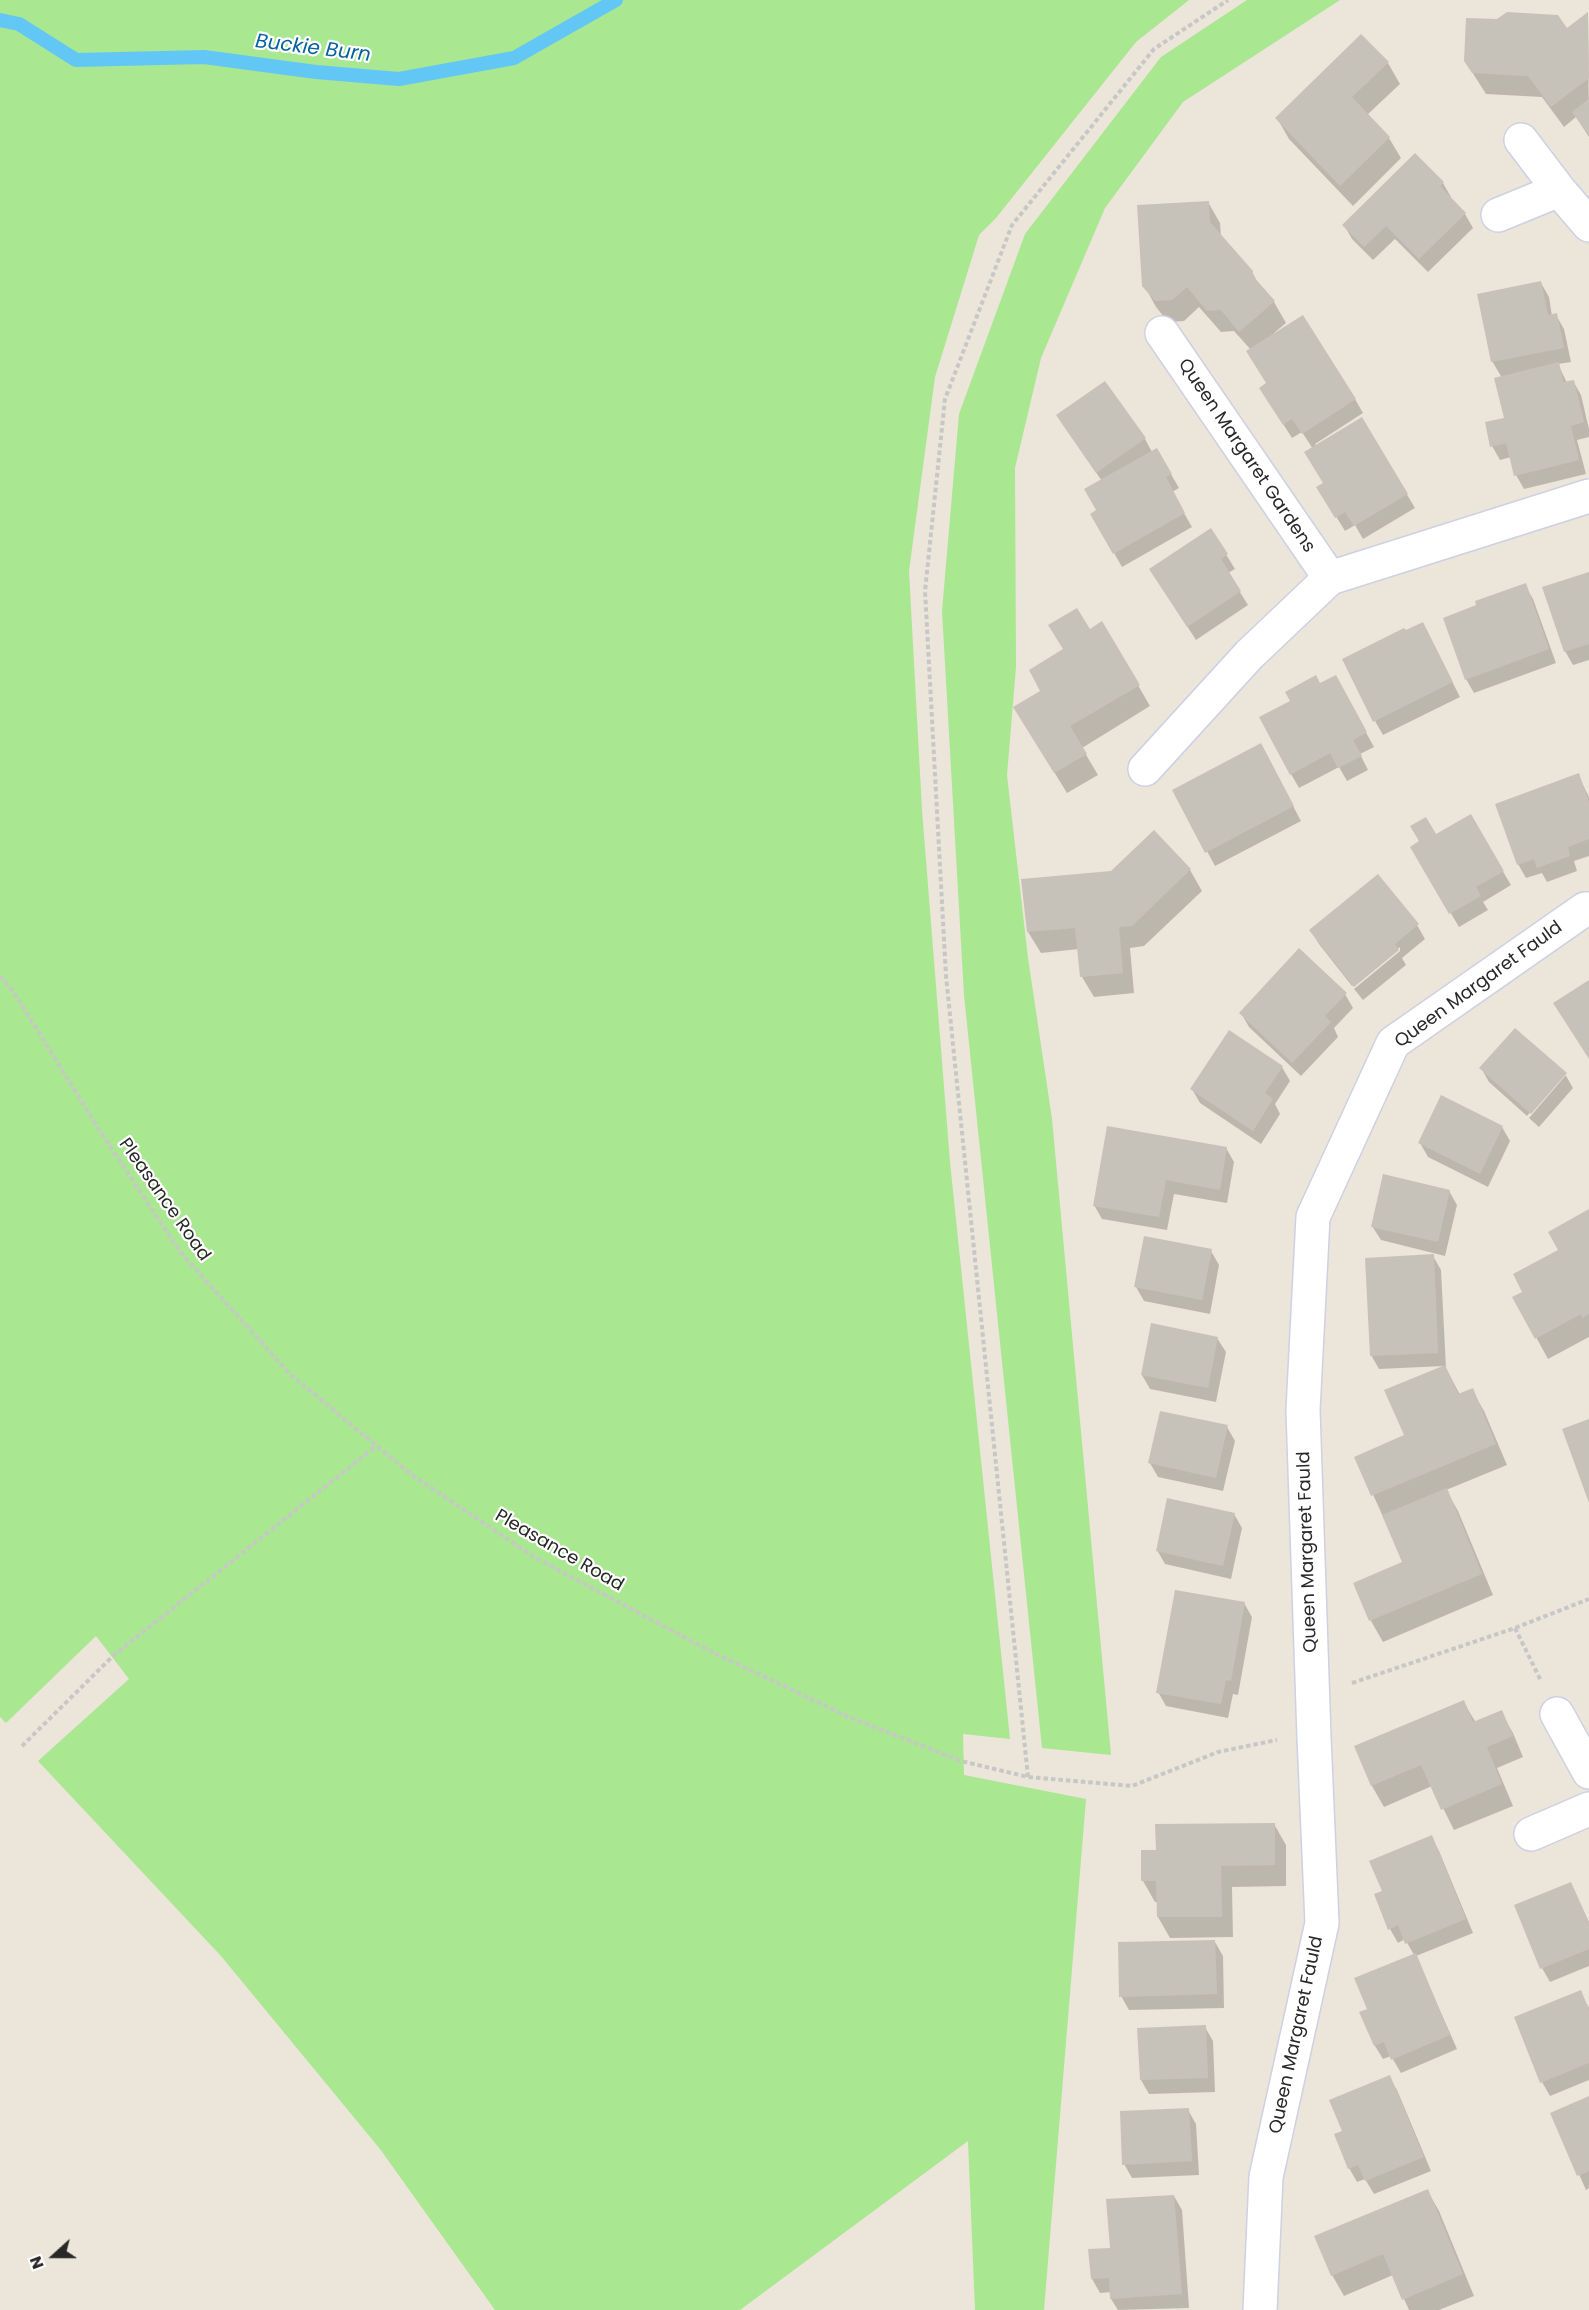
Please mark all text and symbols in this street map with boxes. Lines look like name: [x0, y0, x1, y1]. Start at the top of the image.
water label: Buckie Burn: [254, 30, 372, 68]
street label: Queen Margaret Gardens: [1173, 355, 1319, 557]
street label: Queen Margaret Fauld: [1391, 917, 1567, 1053]
street label: Pleasance Road: [114, 1134, 214, 1266]
street label: Queen Margaret Fauld: [1294, 1451, 1322, 1653]
street label: Pleasance Road: [491, 1505, 627, 1597]
street label: Queen Margaret Fauld: [1265, 1934, 1329, 2136]
north arrow: [24, 2226, 84, 2286]
text: N: [24, 2253, 50, 2272]

